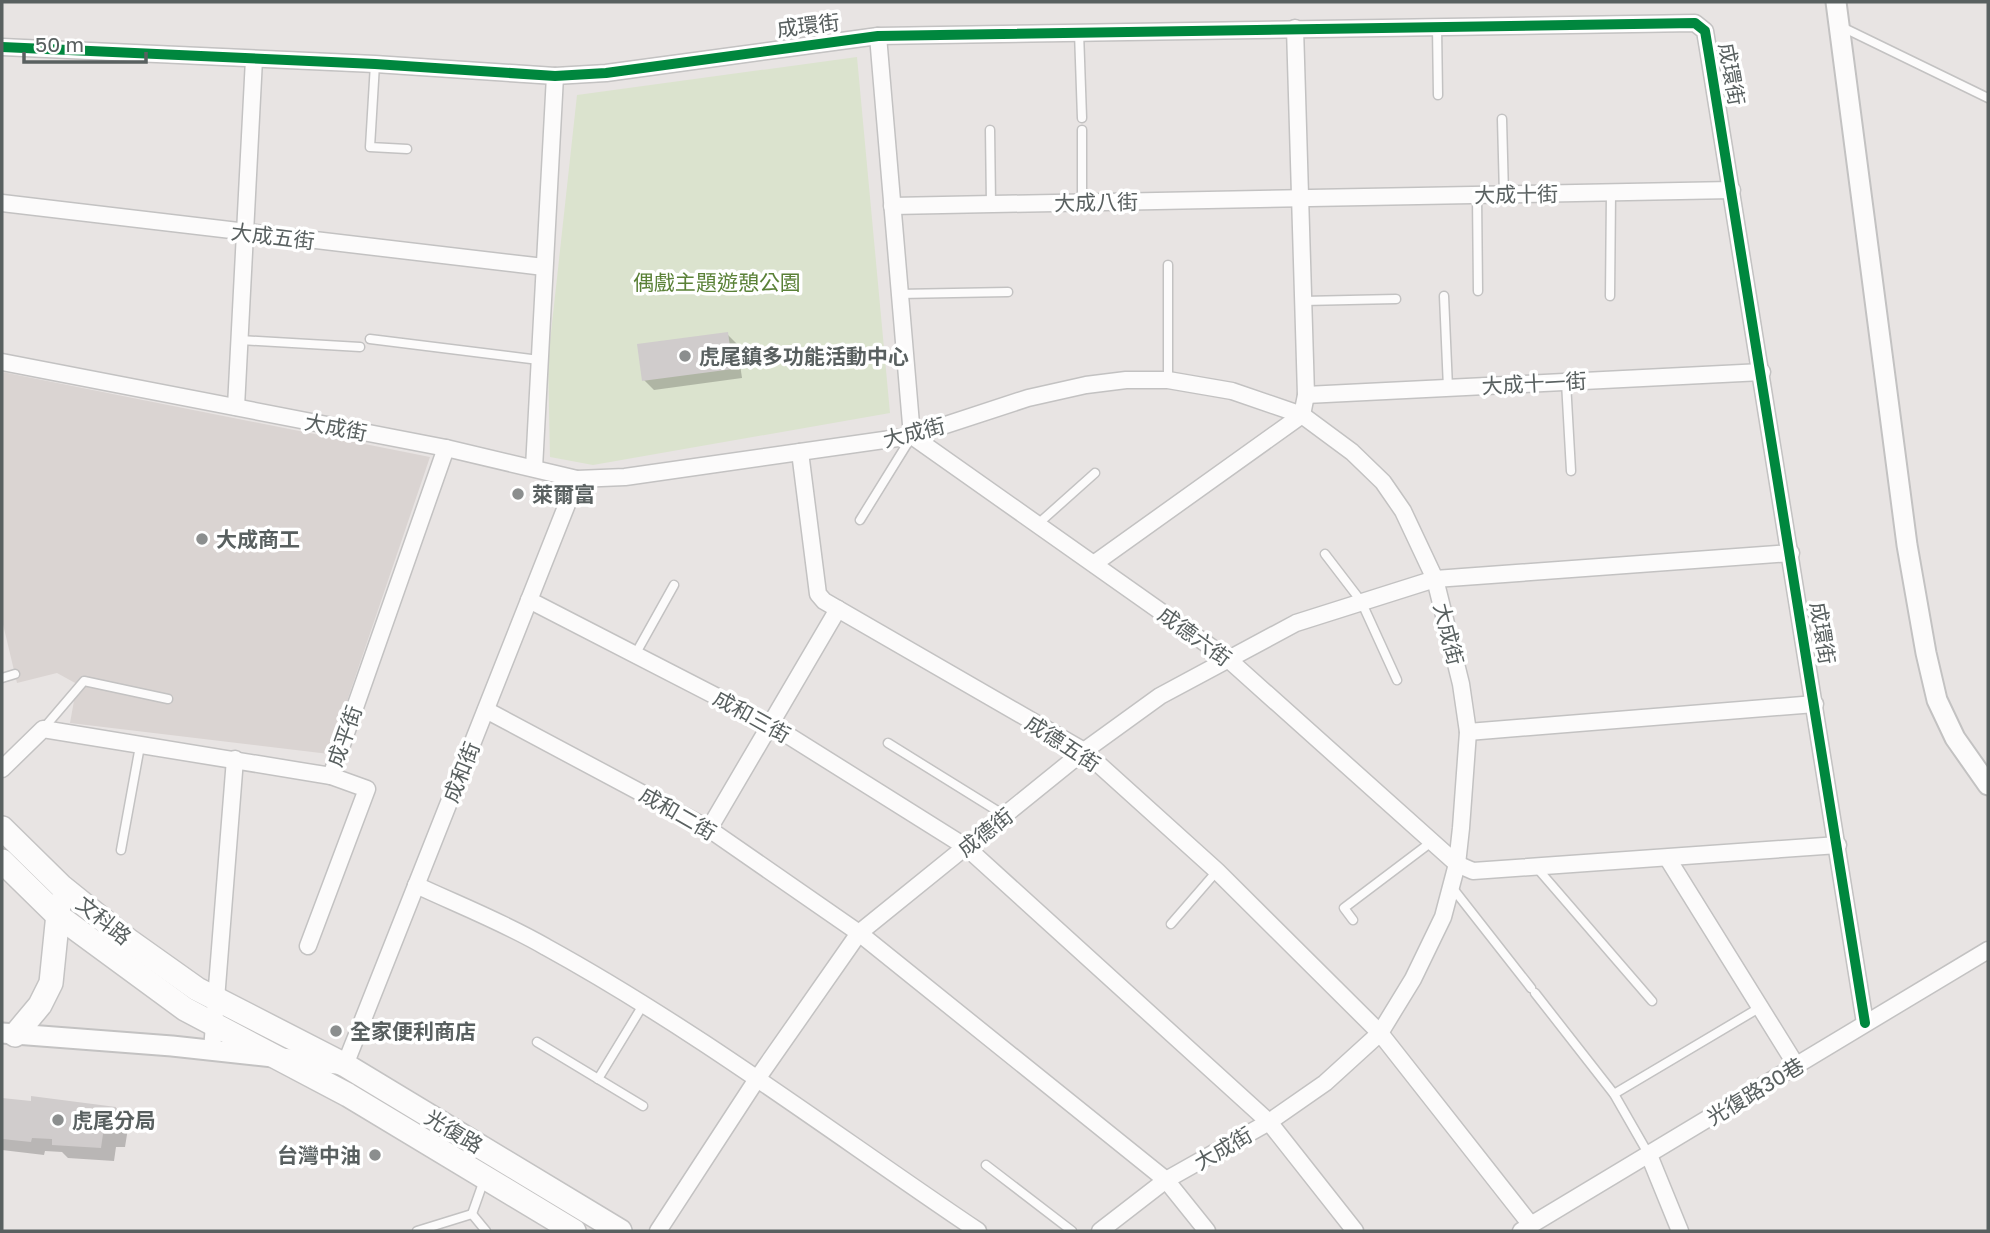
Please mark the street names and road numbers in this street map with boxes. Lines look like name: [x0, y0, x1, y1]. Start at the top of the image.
street label: 成環街: [775, 8, 841, 42]
street label: 成環街: [1714, 41, 1750, 107]
street label: 大成十街: [1474, 180, 1558, 208]
street label: 大成八街: [1054, 188, 1138, 216]
street label: 大成五街: [230, 218, 316, 254]
street label: 大成十一街: [1481, 367, 1587, 399]
street label: 大成街: [303, 408, 369, 446]
street label: 大成街: [880, 412, 948, 452]
street label: 大成街: [1429, 600, 1469, 668]
street label: 成環街: [1805, 600, 1841, 666]
street label: 成德六街: [1153, 601, 1237, 671]
street label: 成和三街: [709, 684, 795, 748]
street label: 成平街: [321, 702, 367, 770]
street label: 成德五街: [1021, 709, 1105, 777]
street label: 成和街: [437, 738, 485, 806]
street label: 成和二街: [635, 781, 721, 845]
street label: 成德街: [952, 802, 1018, 862]
street label: 文科路: [71, 890, 137, 950]
street label: 光復路30巷: [1701, 1052, 1809, 1130]
street label: 光復路: [420, 1104, 488, 1158]
street label: 大成街: [1189, 1121, 1257, 1175]

